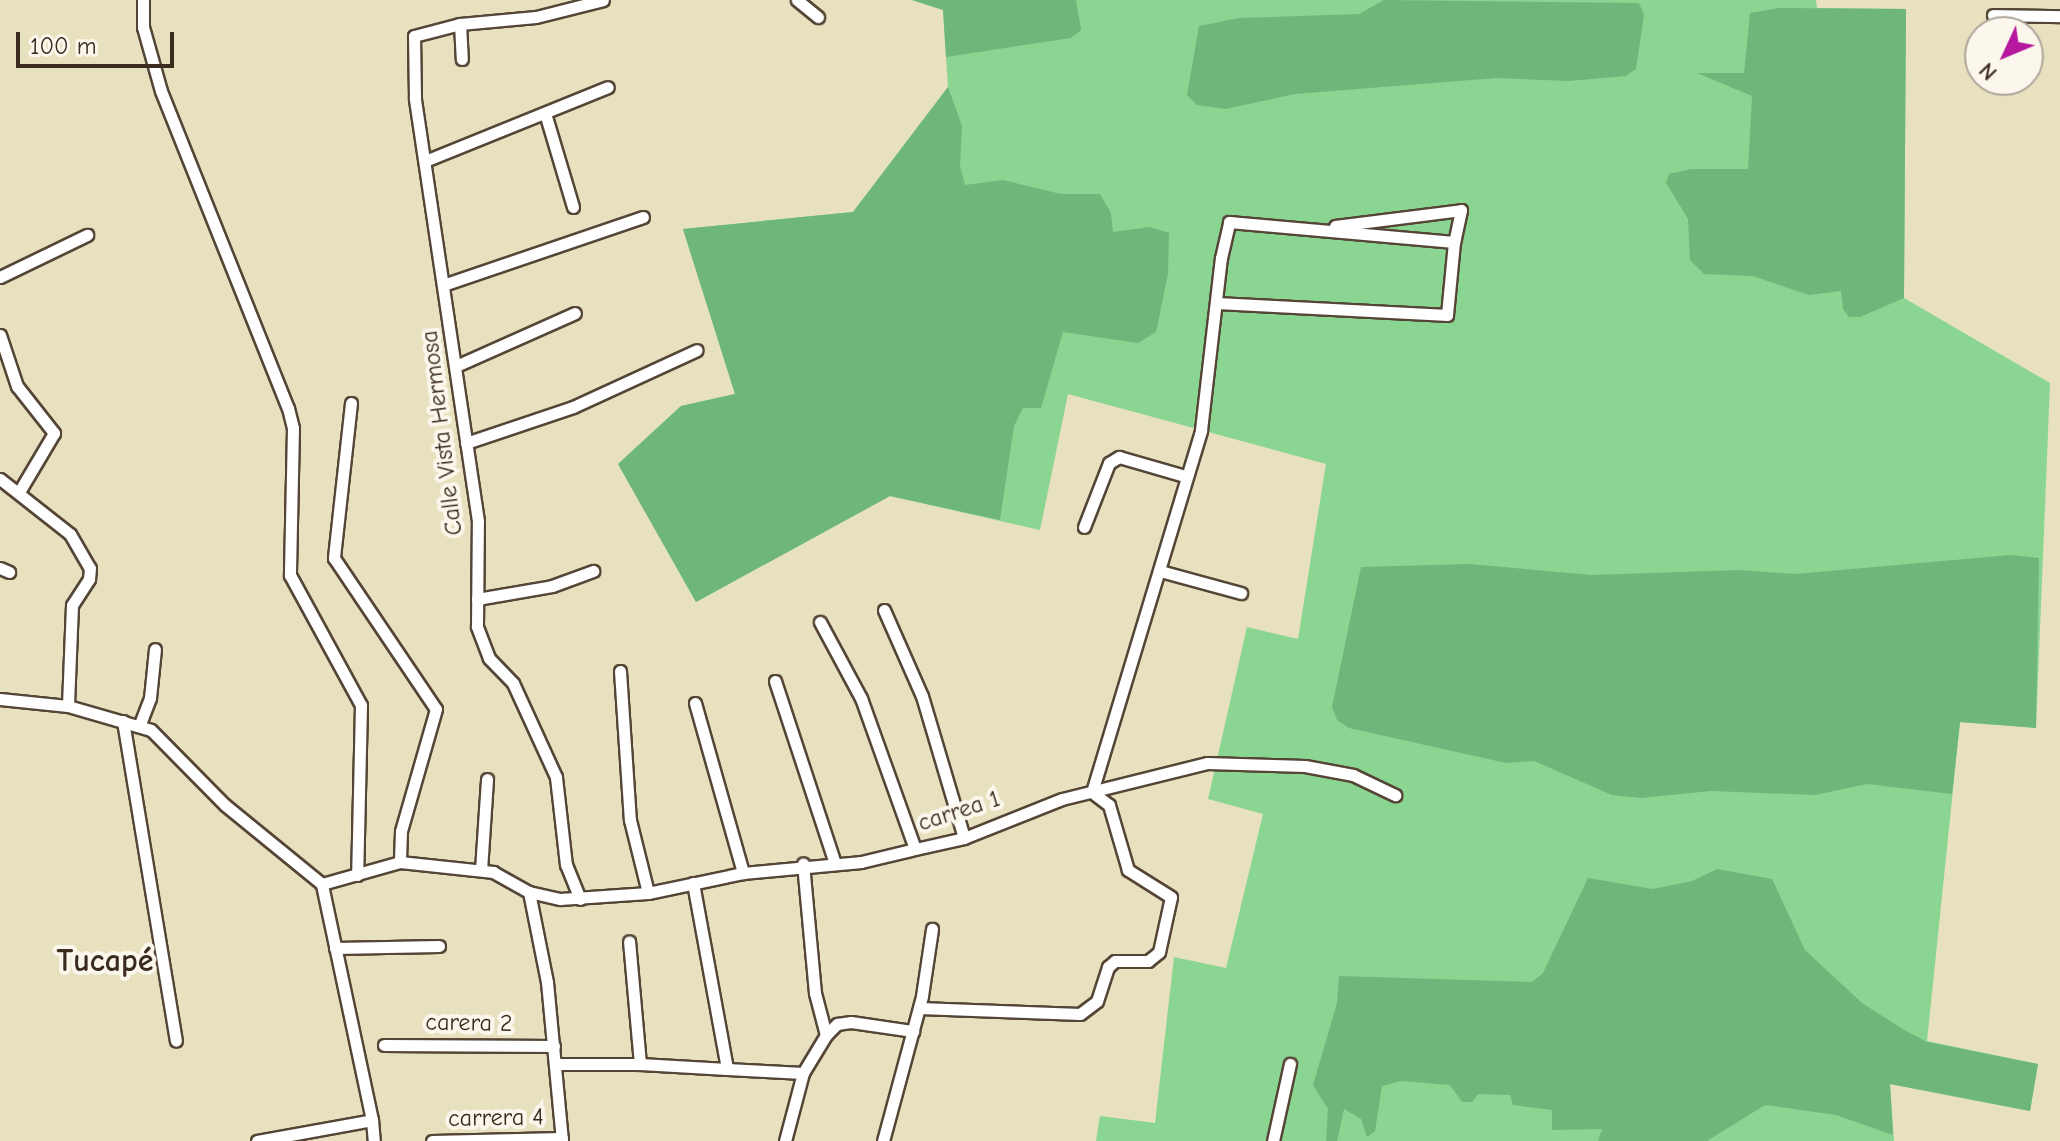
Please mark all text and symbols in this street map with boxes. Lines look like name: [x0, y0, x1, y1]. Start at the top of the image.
scale bar: [20, 16, 178, 66]
north arrow: [1964, 16, 2044, 96]
text: 100 m: [30, 32, 97, 60]
text: N: [1974, 57, 2003, 85]
street label: Calle Vista Hermosa: [415, 329, 469, 537]
street label: carrea 1: [914, 784, 1004, 838]
district label: Tucapé: [56, 942, 154, 980]
street label: carera 2: [425, 1008, 513, 1038]
street label: carrera 4: [448, 1103, 544, 1133]

